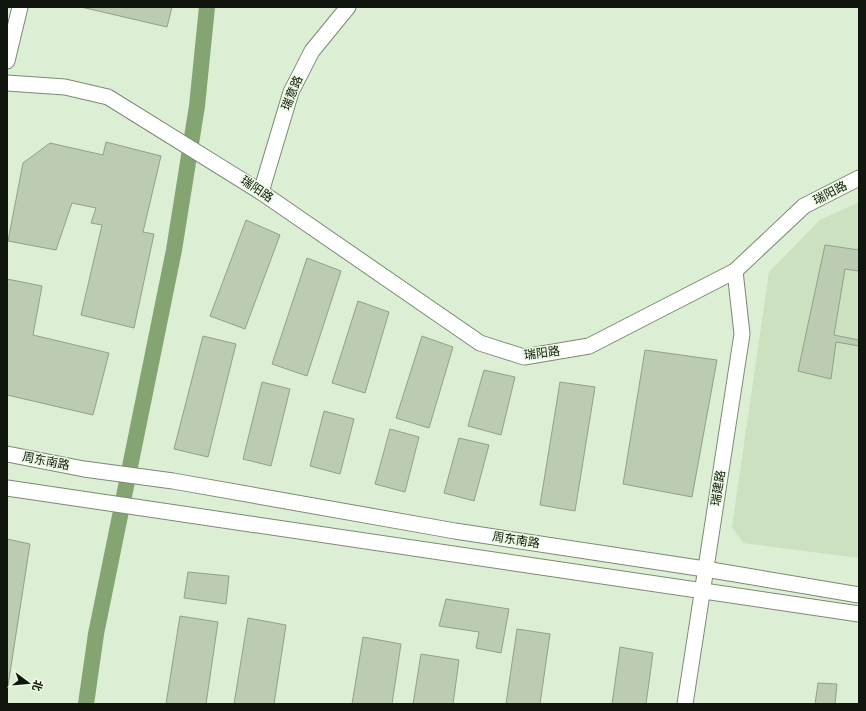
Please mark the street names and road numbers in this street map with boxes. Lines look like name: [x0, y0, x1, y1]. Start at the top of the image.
street label: 瑞意路: [279, 74, 305, 112]
street label: 瑞阳路: [238, 173, 276, 205]
street label: 瑞阳路: [811, 179, 849, 207]
street label: 瑞阳路: [523, 344, 561, 362]
street label: 周东南路: [21, 450, 71, 472]
street label: 瑞建路: [708, 469, 728, 507]
street label: 周东南路: [491, 529, 541, 551]

